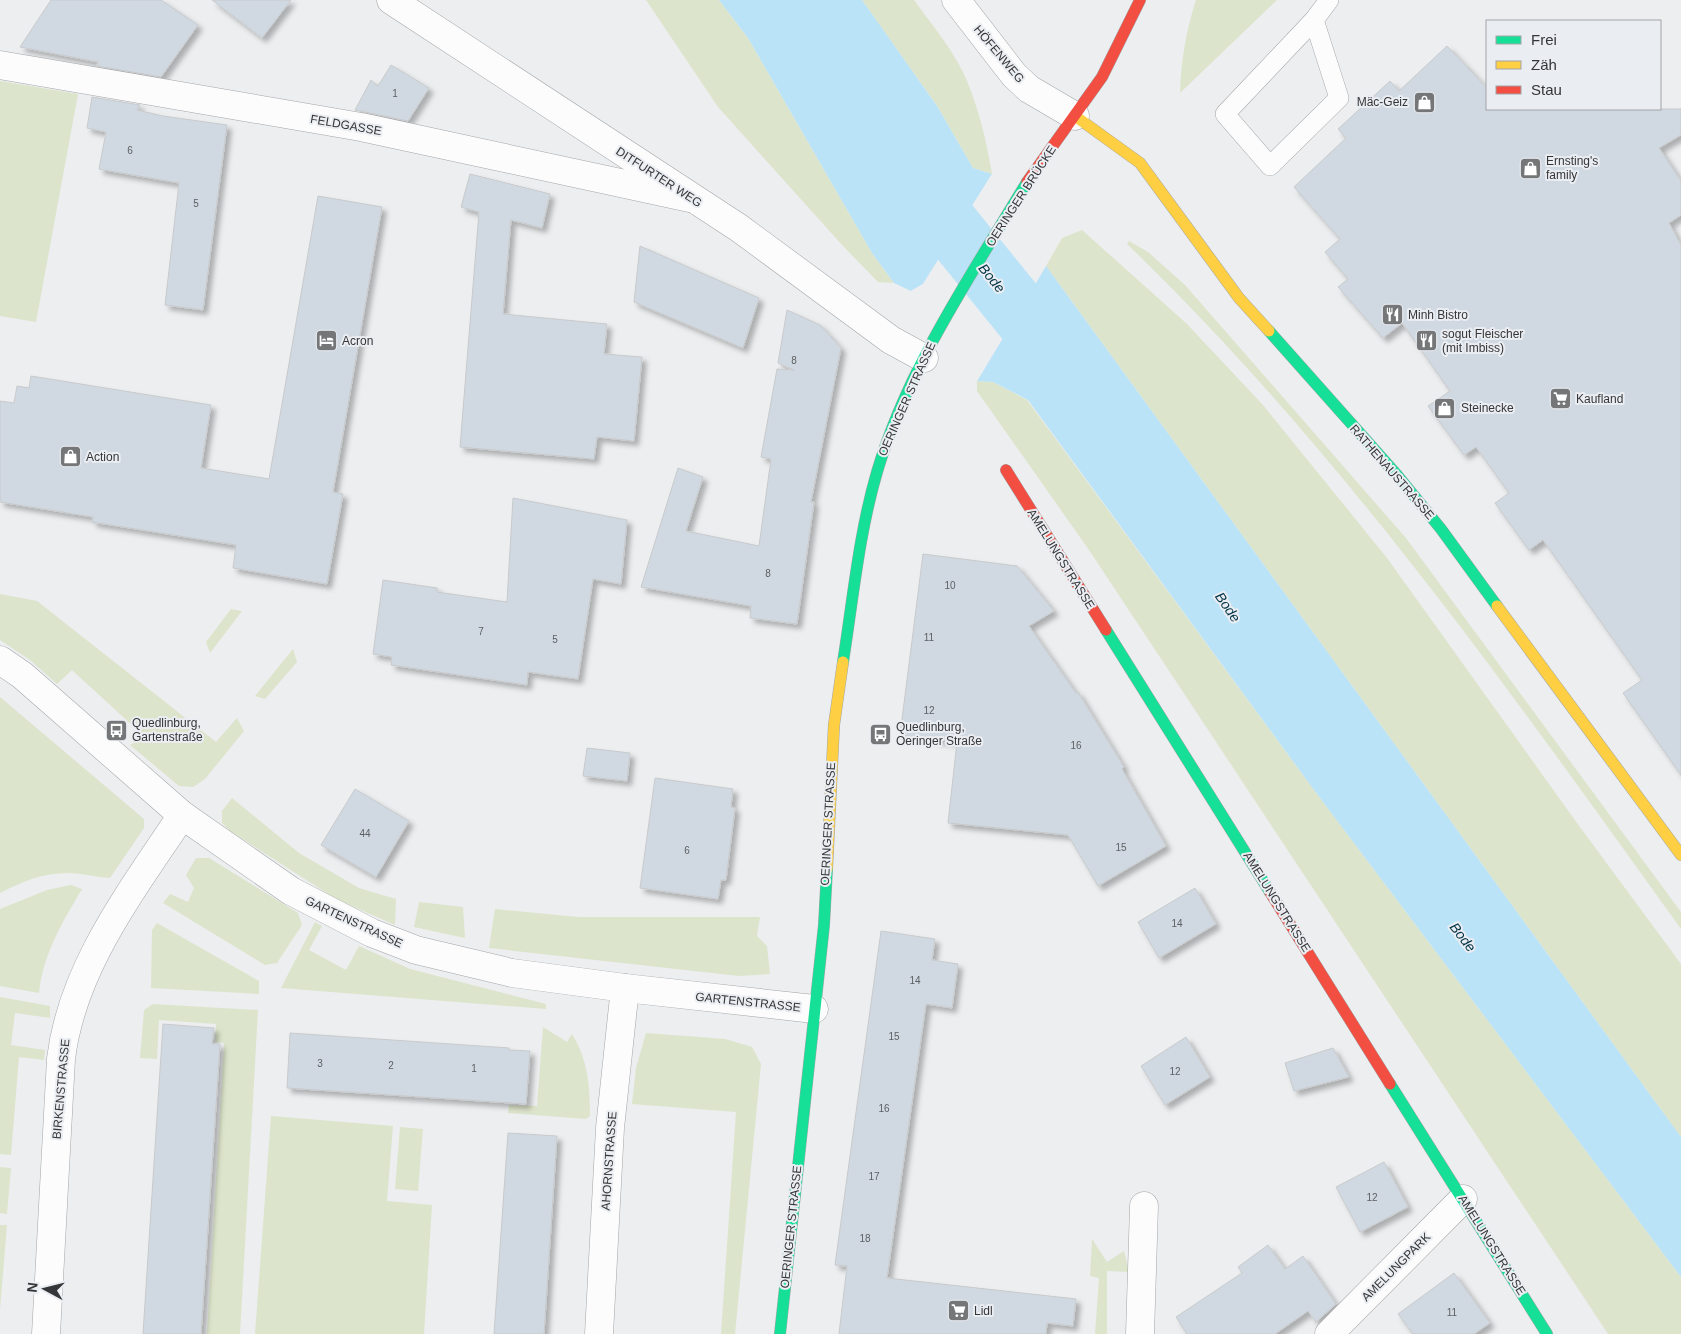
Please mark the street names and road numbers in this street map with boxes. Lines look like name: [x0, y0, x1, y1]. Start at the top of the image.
street label: HÖFENWEG: [971, 22, 1027, 86]
street label: FELDGASSE: [309, 112, 383, 138]
street label: OERINGER BRÜCKE: [983, 143, 1059, 249]
street label: DITFURTER WEG: [613, 144, 705, 210]
street label: OERINGER STRASSE: [876, 340, 938, 458]
street label: RATHENAUSTRASSE: [1347, 422, 1437, 522]
street label: AMELUNGSTRASSE: [1024, 506, 1098, 612]
street label: OERINGER STRASSE: [818, 762, 838, 886]
street label: AMELUNGSTRASSE: [1240, 849, 1314, 955]
street label: GARTENSTRASSE: [303, 893, 405, 951]
street label: GARTENSTRASSE: [695, 990, 801, 1014]
street label: BIRKENSTRASSE: [50, 1038, 72, 1140]
street label: AHORNSTRASSE: [599, 1111, 619, 1211]
street label: OERINGER STRASSE: [778, 1165, 804, 1289]
street label: AMELUNGSTRASSE: [1455, 1192, 1529, 1298]
street label: AMELUNGPARK: [1359, 1230, 1433, 1304]

